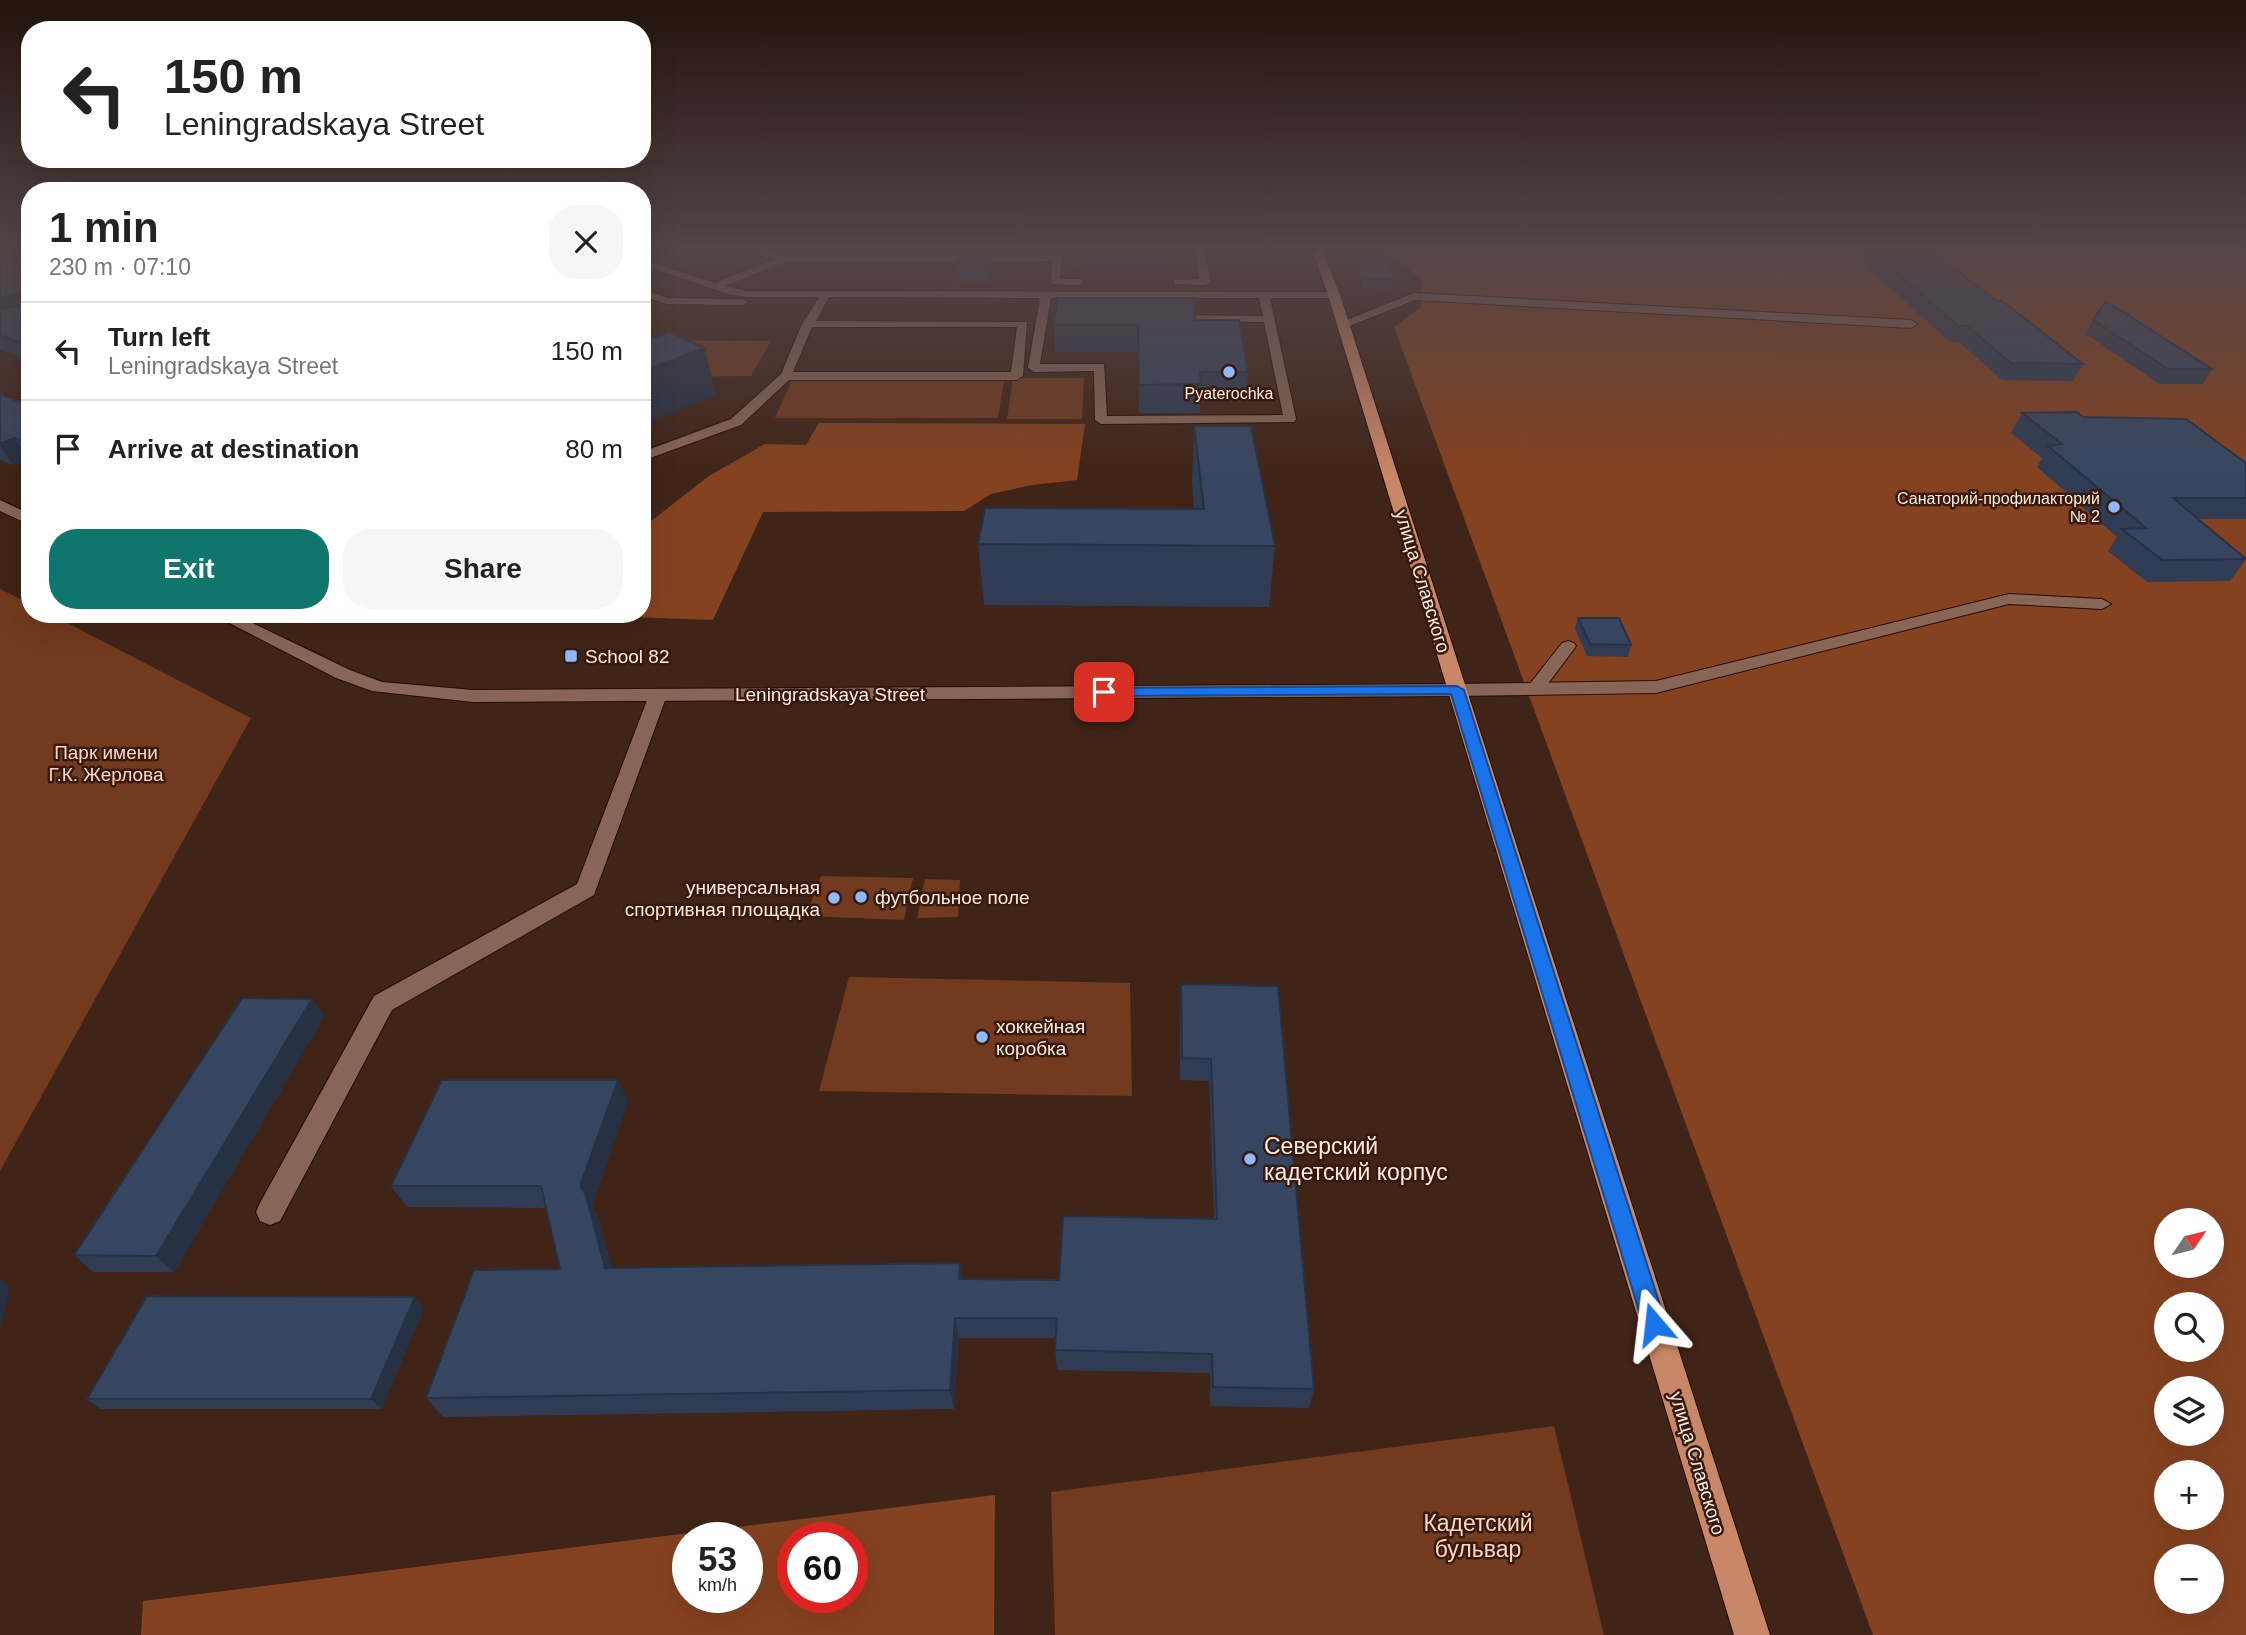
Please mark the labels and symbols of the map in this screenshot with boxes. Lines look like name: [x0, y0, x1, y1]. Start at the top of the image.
marker: Pyaterochka: [1221, 364, 1237, 380]
place label: Pyaterochka: [1185, 385, 1274, 402]
place label: Санаторий-профилакторий № 2: [1897, 490, 2100, 525]
marker: Санаторий-профилакторий № 2: [2106, 499, 2122, 515]
street label: улица Славского: [1391, 507, 1454, 655]
place label: School 82: [585, 646, 670, 667]
marker: School 82: [563, 648, 579, 664]
pin: [1074, 662, 1134, 722]
street label: Leningradskaya Street: [735, 684, 926, 705]
park label: Парк имени Г.К. Жерлова: [49, 742, 164, 785]
place label: универсальная спортивная площадка: [625, 877, 820, 920]
place label: футбольное поле: [875, 887, 1030, 908]
marker: футбольное поле: [853, 889, 869, 905]
marker: универсальная спортивная площадка: [826, 890, 842, 906]
place label: хоккейная коробка: [996, 1016, 1085, 1059]
marker: хоккейная коробка: [974, 1029, 990, 1045]
place label: Северский кадетский корпус: [1264, 1133, 1448, 1185]
marker: Северский кадетский корпус: [1242, 1151, 1258, 1167]
north arrow: [2154, 1208, 2224, 1278]
position arrow: [1617, 1287, 1691, 1361]
street label: улица Славского: [1666, 1389, 1729, 1537]
park label: Кадетский бульвар: [1423, 1510, 1533, 1562]
speed limit sign: 60: [777, 1522, 868, 1613]

